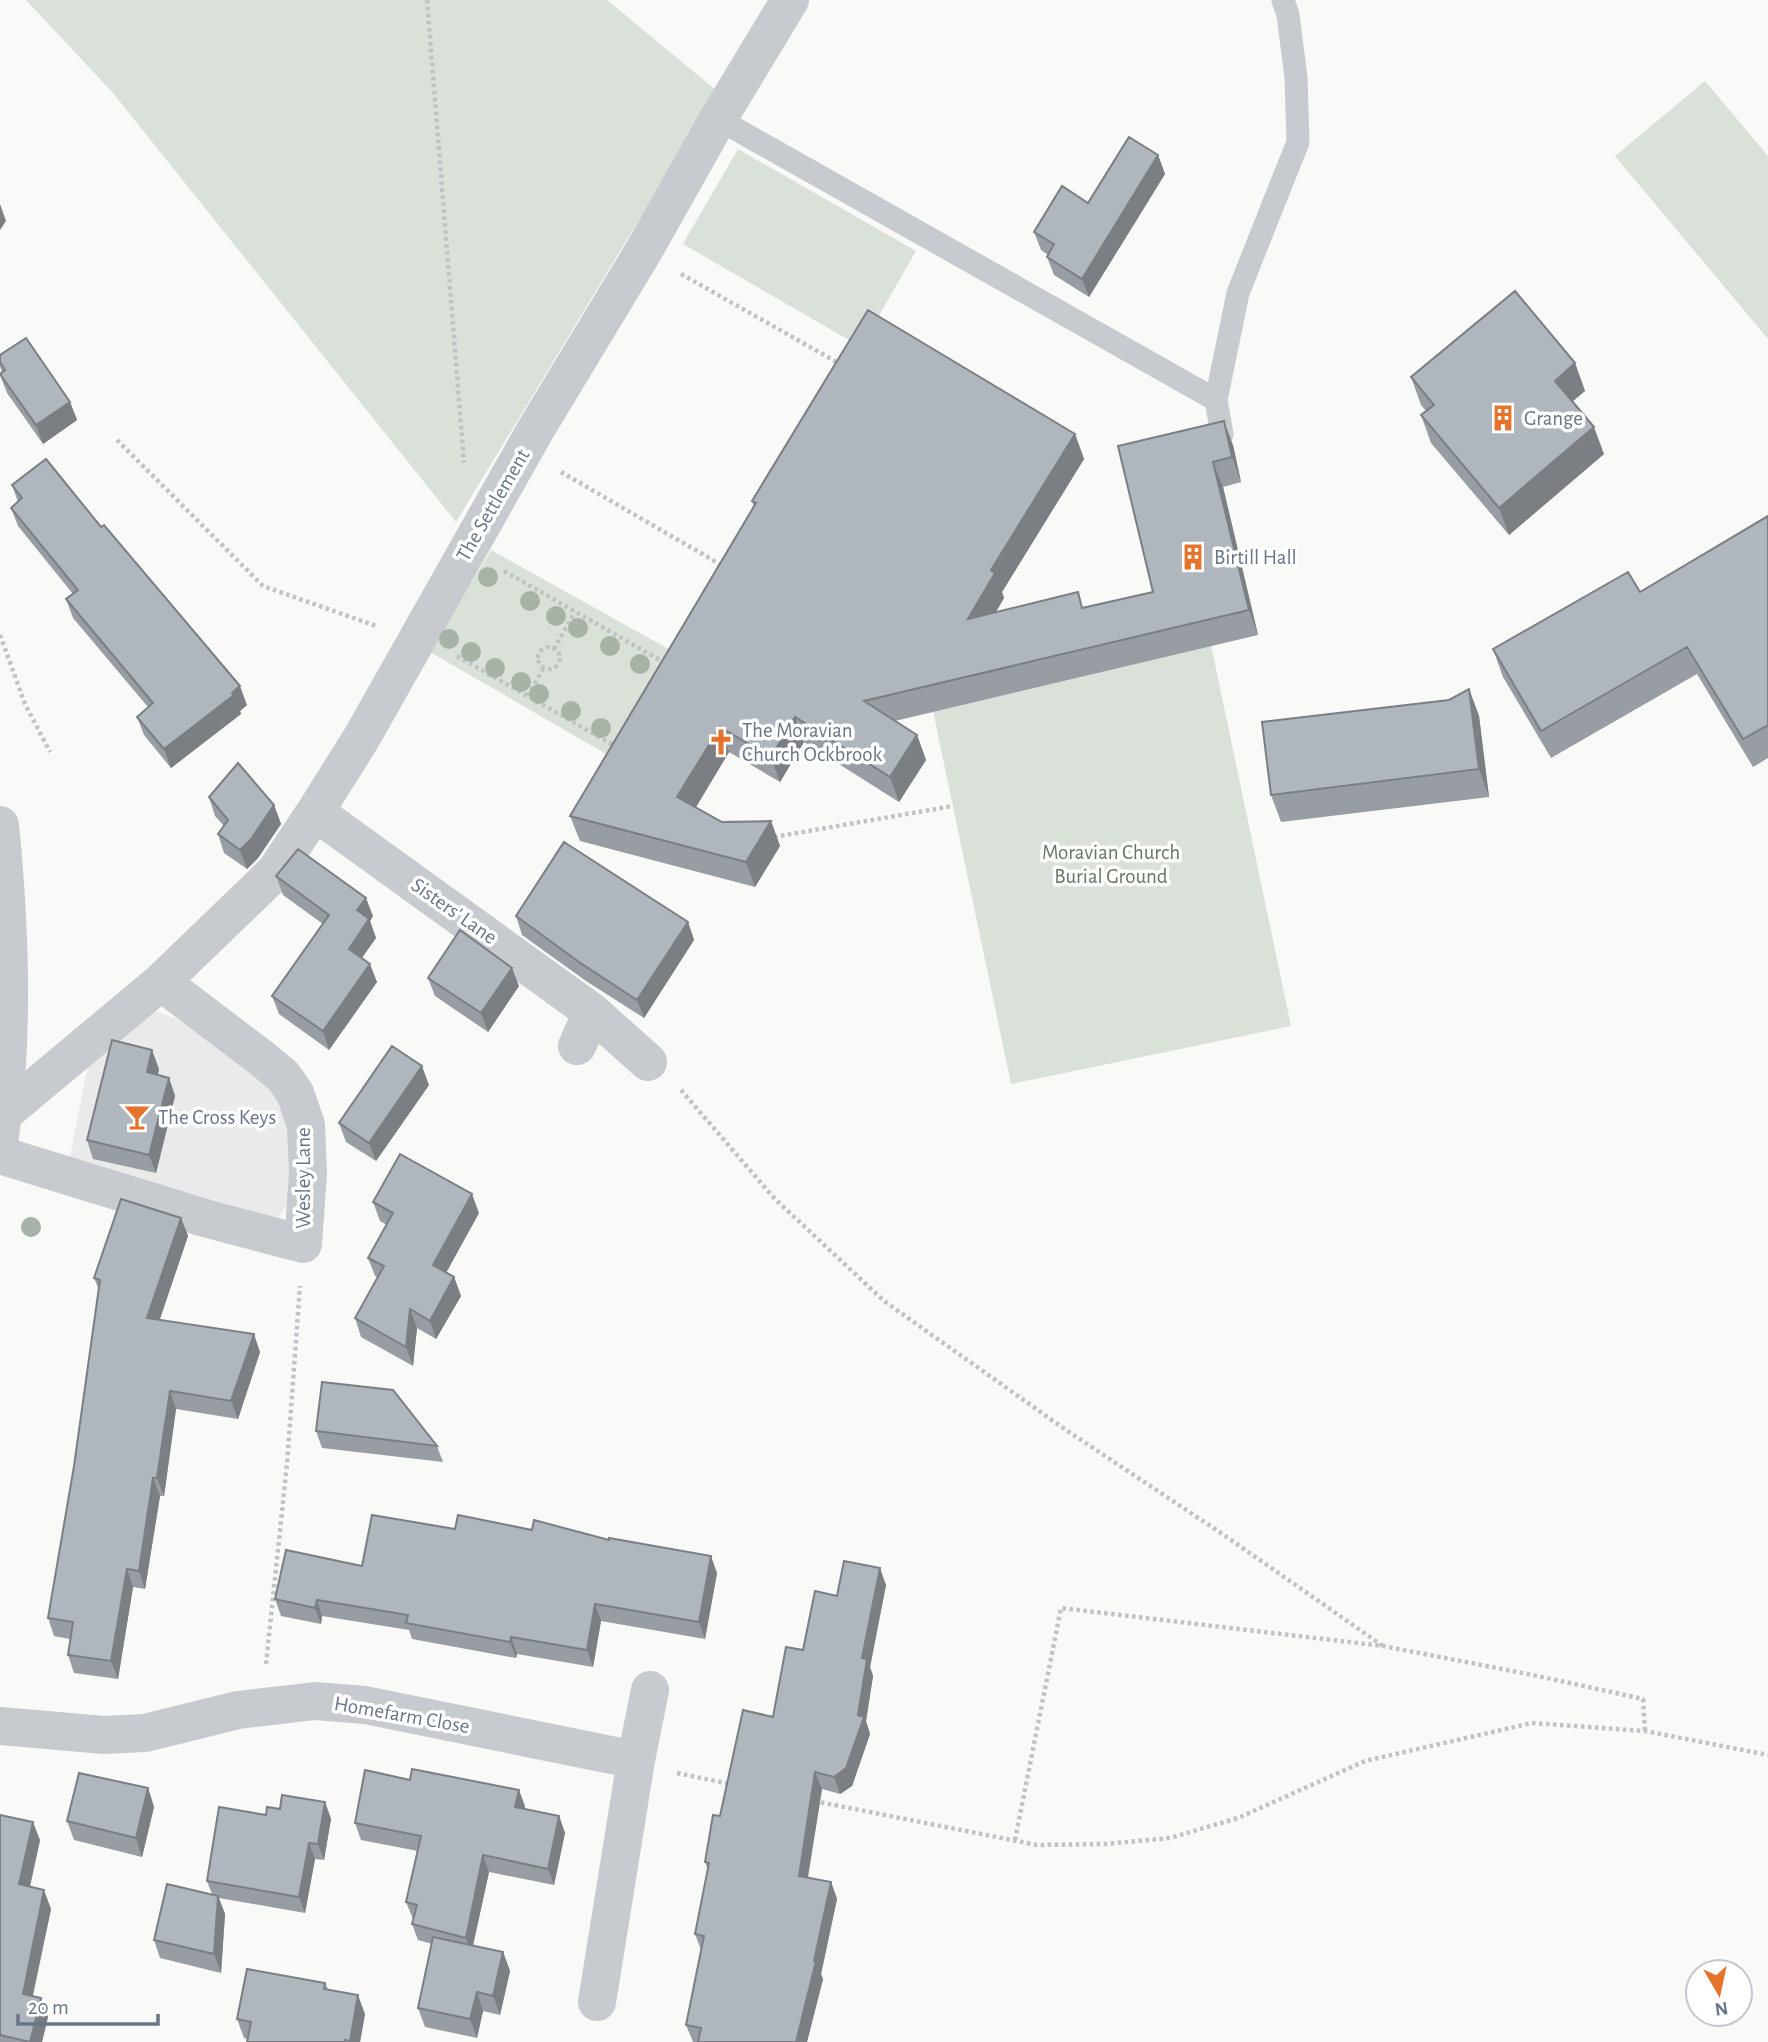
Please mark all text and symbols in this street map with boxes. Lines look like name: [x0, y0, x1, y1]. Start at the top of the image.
building icon: Grange: [1488, 403, 1518, 433]
place label: Grange: [1524, 408, 1583, 429]
street label: The Settlement: [453, 445, 534, 565]
building icon: Birtill Hall: [1178, 542, 1208, 572]
place label: Birtill Hall: [1214, 547, 1297, 568]
place label: The Moravian Church Ockbrook: [742, 720, 883, 765]
church icon: The Moravian Church Ockbrook: [706, 727, 736, 757]
park label: Moravian Church Burial Ground: [1042, 842, 1180, 887]
street label: Sisters' Lane: [407, 874, 501, 948]
bar icon: The Cross Keys: [122, 1102, 152, 1132]
place label: The Cross Keys: [158, 1107, 276, 1128]
street label: Wesley Lane: [293, 1127, 314, 1229]
street label: Homefarm Close: [333, 1693, 471, 1737]
north arrow: [1684, 1958, 1754, 2028]
scale bar: [18, 1982, 158, 2026]
text: 20 m: [28, 1997, 69, 2018]
text: N: [1713, 1998, 1729, 2019]

